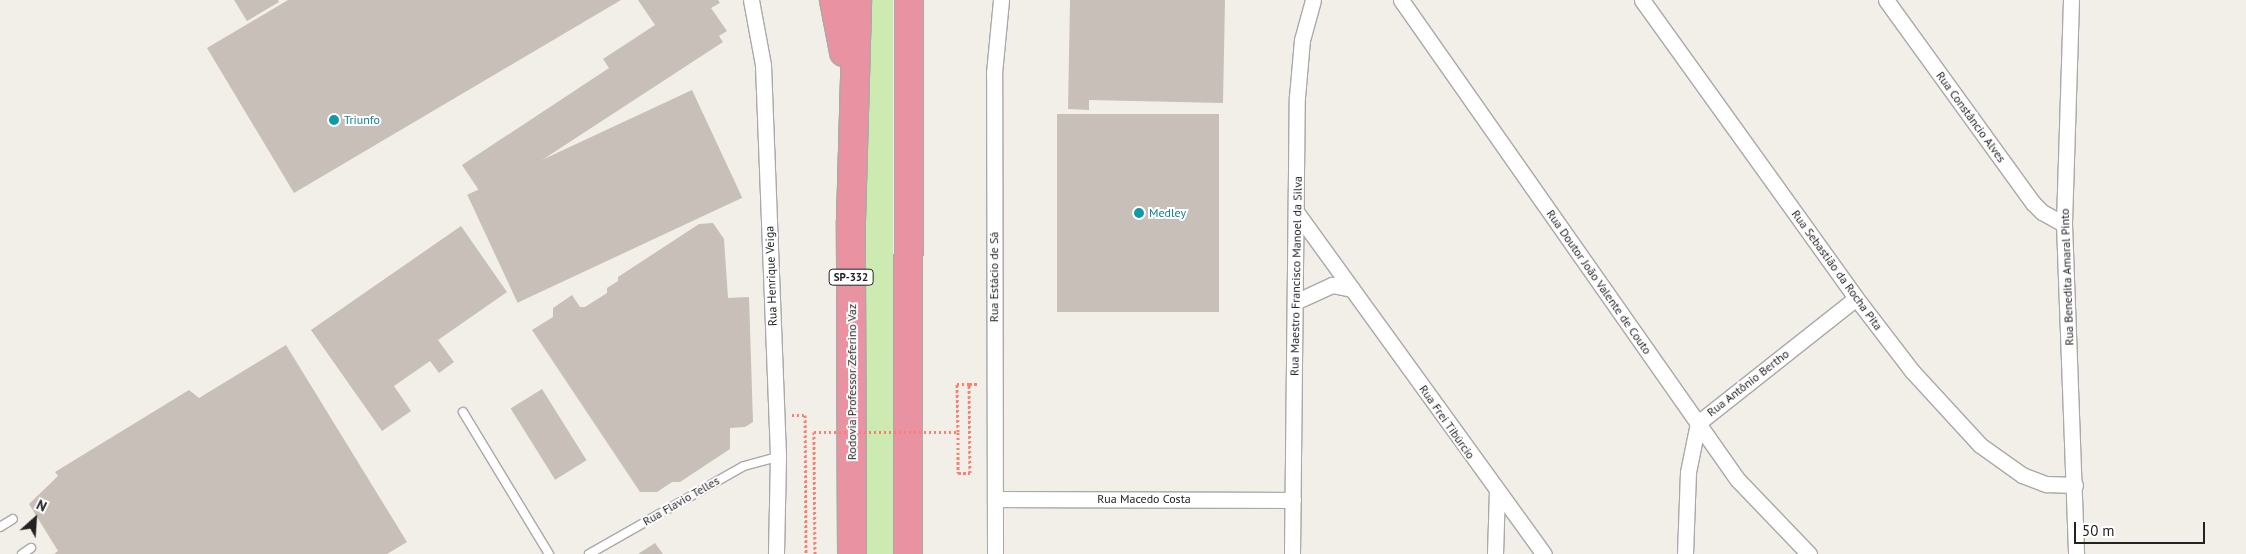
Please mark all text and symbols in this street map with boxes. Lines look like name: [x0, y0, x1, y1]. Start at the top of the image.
street label: Rua Constâncio Alves: [1933, 69, 2009, 165]
place label: Triunfo: [344, 113, 380, 127]
marker: Triunfo: [328, 114, 340, 126]
street label: Rua Maestro Francisco Manoel da Silva: [1287, 176, 1305, 376]
place label: Medley: [1149, 206, 1186, 220]
marker: Medley: [1133, 207, 1145, 219]
street label: Rua Doutor João Valente de Couto: [1543, 207, 1655, 357]
street label: Rua Sebastião da Rocha Pita: [1789, 207, 1885, 333]
street label: Rua Benedita Amaral Pinto: [2057, 208, 2077, 346]
street label: Rua Henrique Veiga: [762, 225, 780, 327]
street label: Rua Estácio de Sá: [987, 232, 1001, 322]
road number: SP-332: [828, 268, 874, 286]
street label: Rodovia Professor Zeferino Vaz: [845, 303, 859, 461]
street label: Rua Antônio Bertho: [1704, 346, 1792, 420]
street label: Rua Frei Tibúrcio: [1416, 382, 1478, 462]
street label: Rua Flavio Telles: [640, 473, 722, 529]
street label: Rua Macedo Costa: [1097, 492, 1191, 506]
north arrow: [10, 494, 60, 544]
text: N: [33, 495, 50, 516]
scale bar: [2076, 512, 2207, 544]
text: 50 m: [2082, 521, 2115, 540]

